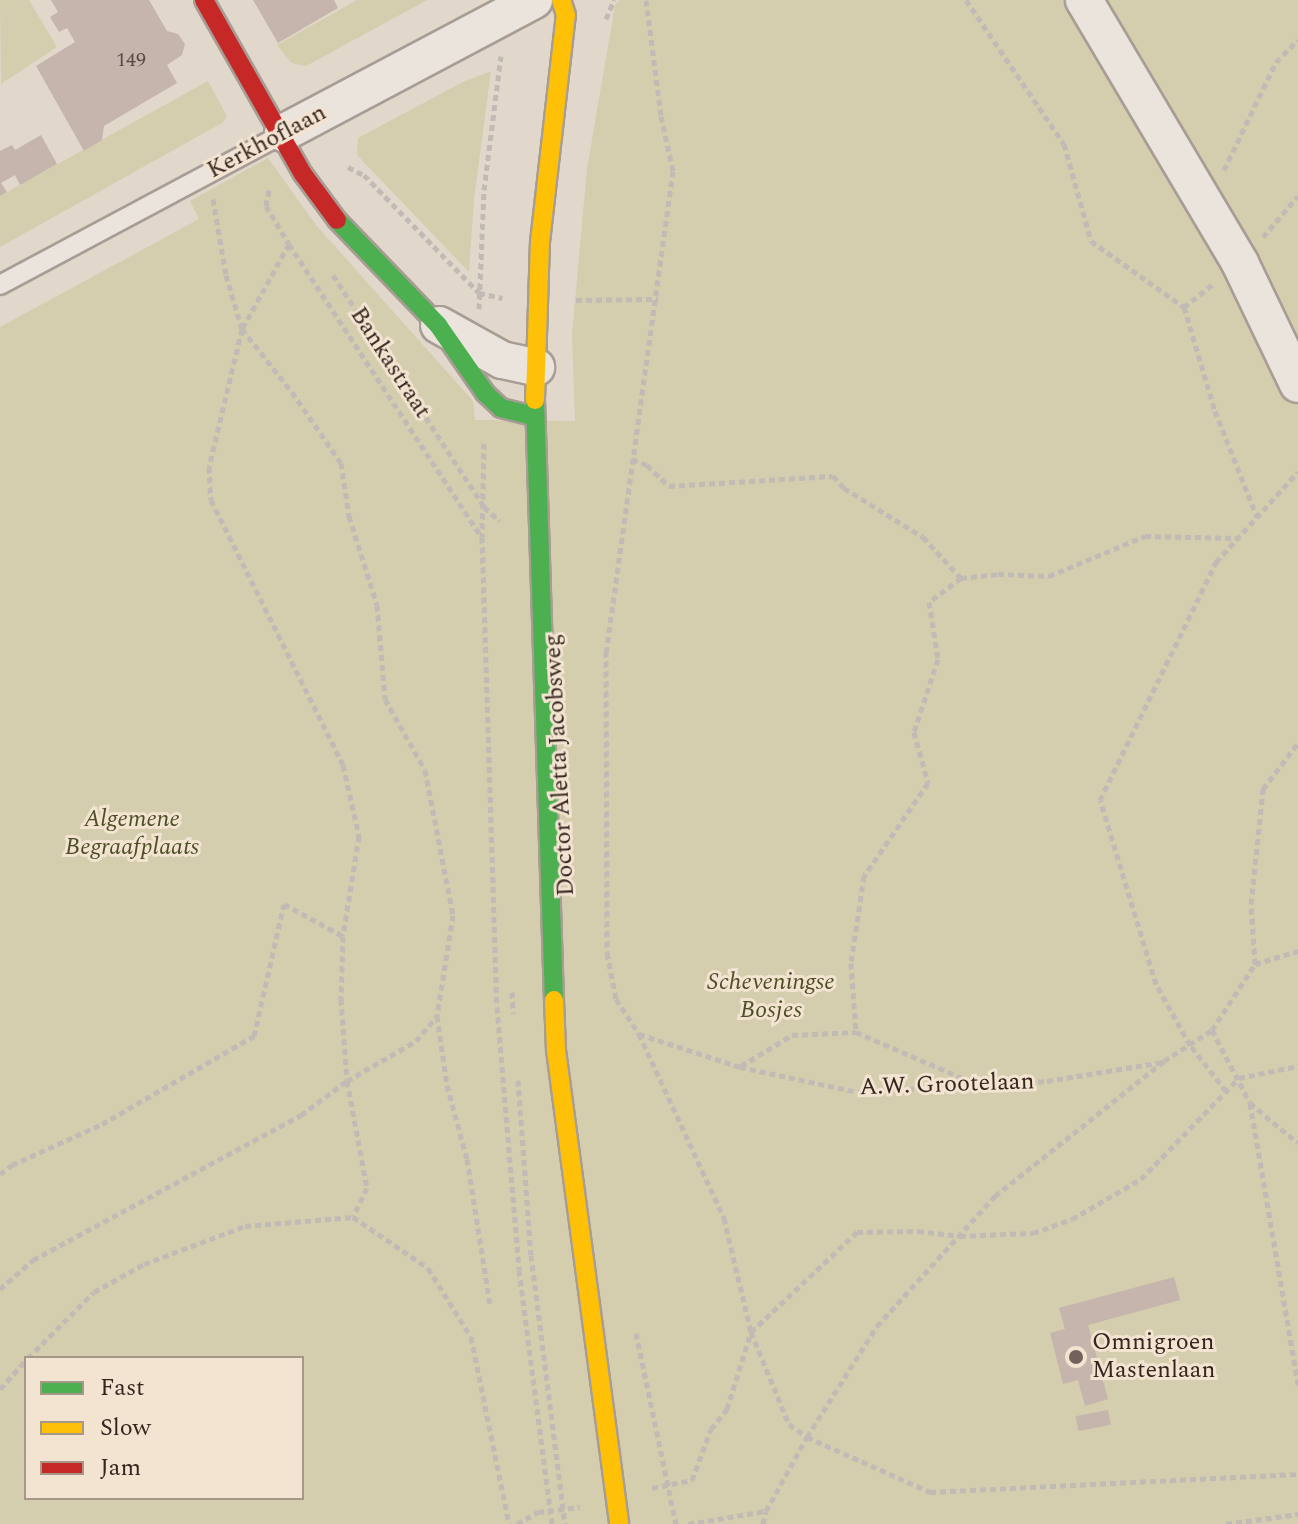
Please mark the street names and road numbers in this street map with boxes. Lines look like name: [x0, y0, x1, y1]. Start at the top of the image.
street label: Kerkhoflaan: [203, 99, 331, 185]
street label: Bankastraat: [343, 302, 437, 424]
street label: Doctor Aletta Jacobsweg: [539, 633, 581, 897]
street label: A.W. Grootelaan: [859, 1068, 1035, 1102]

